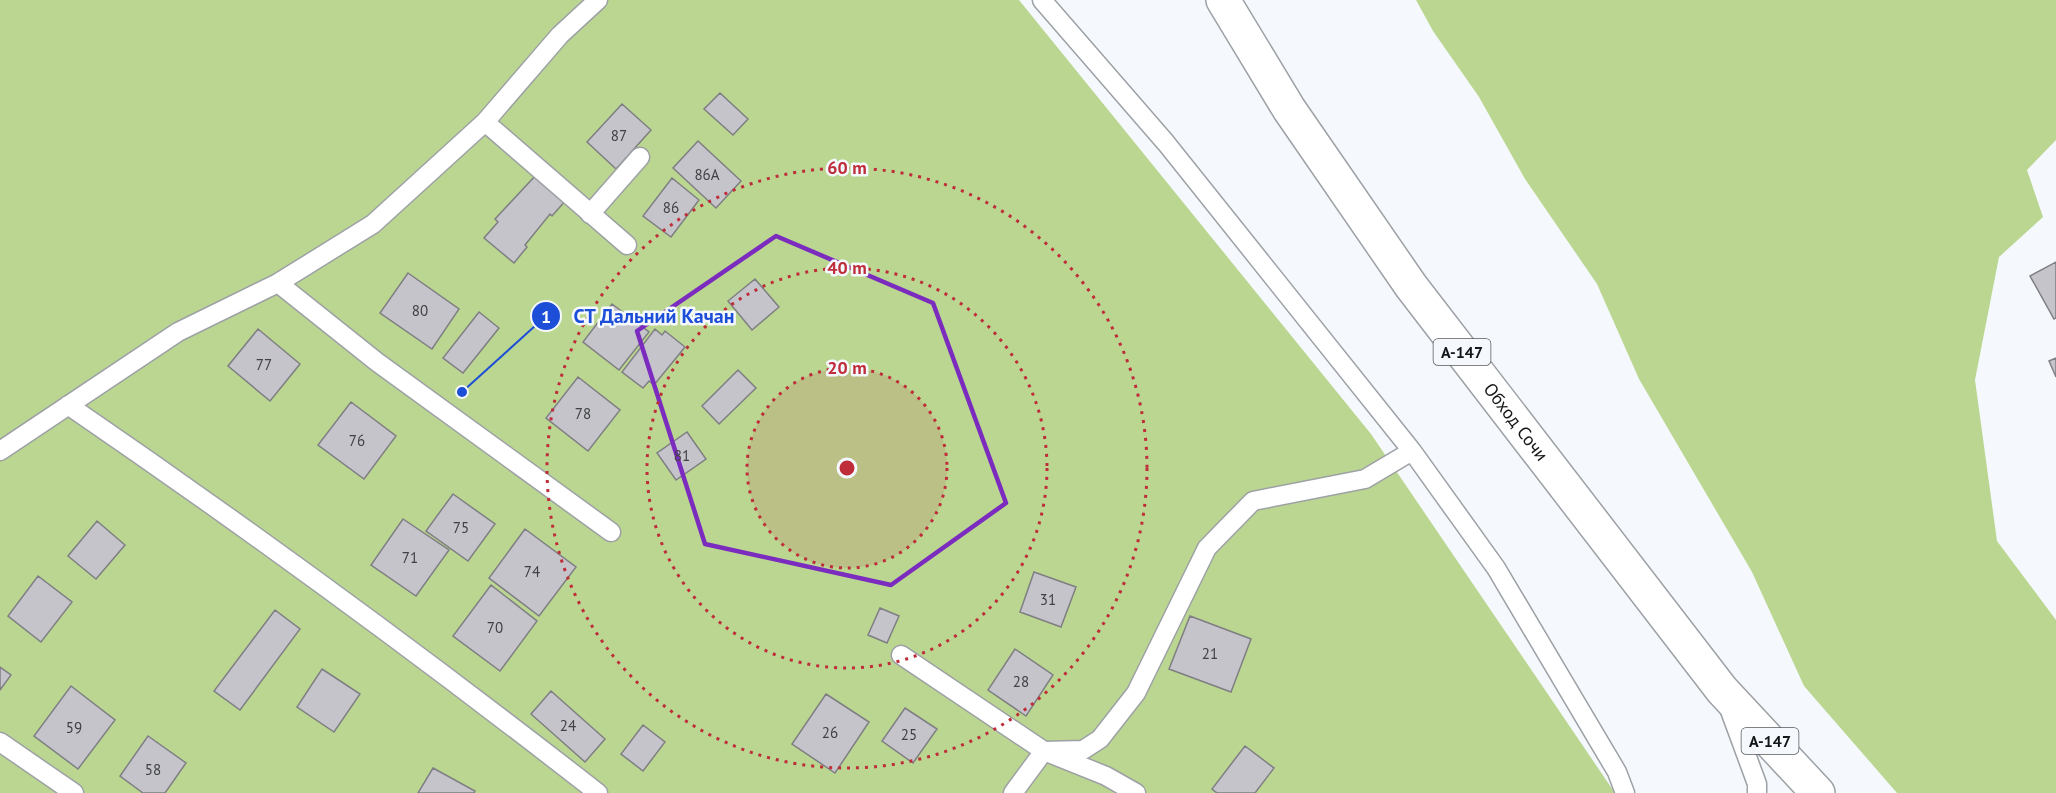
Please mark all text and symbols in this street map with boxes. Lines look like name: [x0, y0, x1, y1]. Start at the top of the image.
house number: 87: [611, 126, 627, 145]
text: 60 m: [827, 156, 867, 179]
house number: 86А: [694, 165, 720, 184]
house number: 86: [663, 198, 679, 217]
text: 40 m: [827, 256, 867, 279]
callout: СТ Дальний Качан: [531, 297, 747, 335]
house number: 80: [412, 301, 428, 320]
text: СТ Дальний Качан: [574, 303, 734, 329]
text: 1: [541, 305, 551, 328]
road number: А-147: [1434, 339, 1490, 365]
house number: 77: [256, 355, 272, 374]
text: 20 m: [827, 356, 867, 379]
street label: Обход Сочи: [1479, 378, 1553, 465]
house number: 78: [575, 404, 591, 423]
house number: 76: [349, 431, 365, 450]
house number: 81: [674, 446, 690, 465]
centre of rings: [837, 458, 857, 478]
house number: 75: [453, 518, 469, 537]
house number: 71: [402, 548, 418, 567]
house number: 74: [524, 562, 540, 581]
house number: 31: [1040, 590, 1056, 609]
house number: 70: [487, 618, 503, 637]
house number: 21: [1202, 644, 1218, 663]
house number: 28: [1013, 672, 1029, 691]
house number: 24: [560, 716, 576, 735]
house number: 59: [66, 718, 82, 737]
house number: 26: [822, 723, 838, 742]
house number: 25: [901, 725, 917, 744]
road number: А-147: [1742, 728, 1798, 754]
house number: 58: [145, 760, 161, 779]

